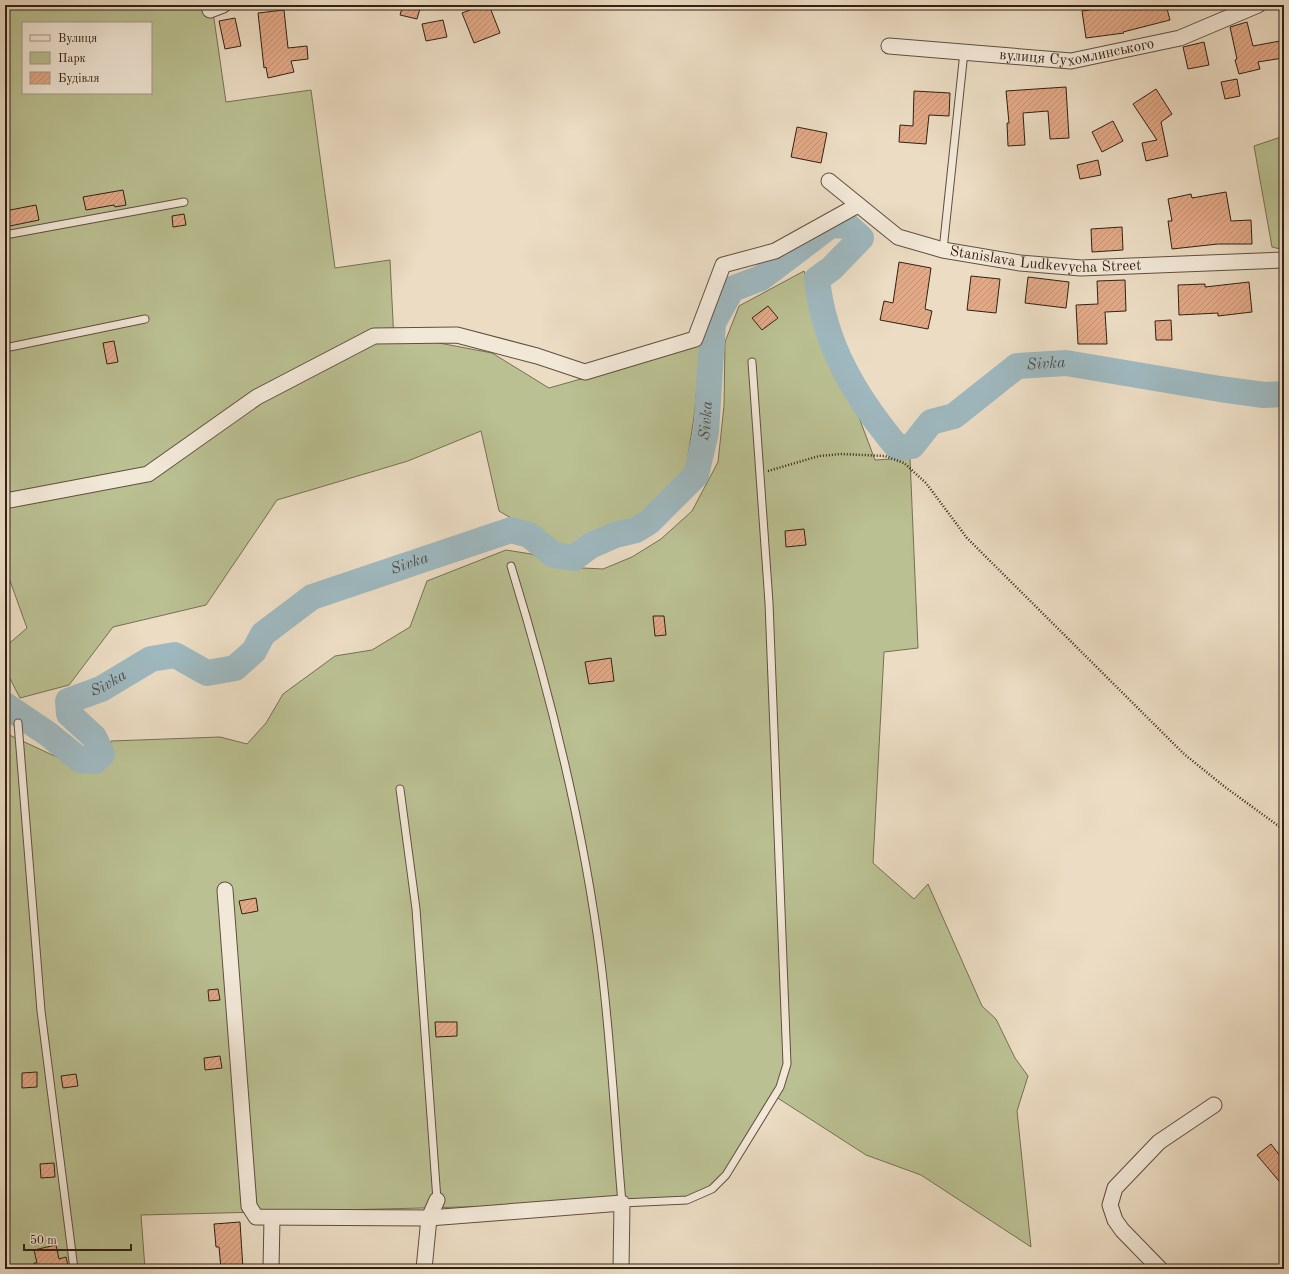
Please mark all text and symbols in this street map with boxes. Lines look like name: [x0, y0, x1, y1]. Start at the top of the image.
legend: [22, 22, 152, 94]
text: Вулиця: [58, 33, 97, 45]
street label: вулиця Сухомлинського: [999, 36, 1155, 69]
text: Парк: [58, 53, 86, 65]
text: Будівля: [58, 72, 100, 85]
street label: Stanislava Ludkevycha Street: [949, 244, 1142, 276]
water label: Sivka: [1026, 355, 1067, 373]
water label: Sivka: [696, 400, 716, 442]
water label: Sivka: [389, 550, 431, 578]
water label: Sivka: [88, 667, 130, 700]
scale bar: [24, 1226, 131, 1252]
text: 50 m: [30, 1234, 57, 1247]

